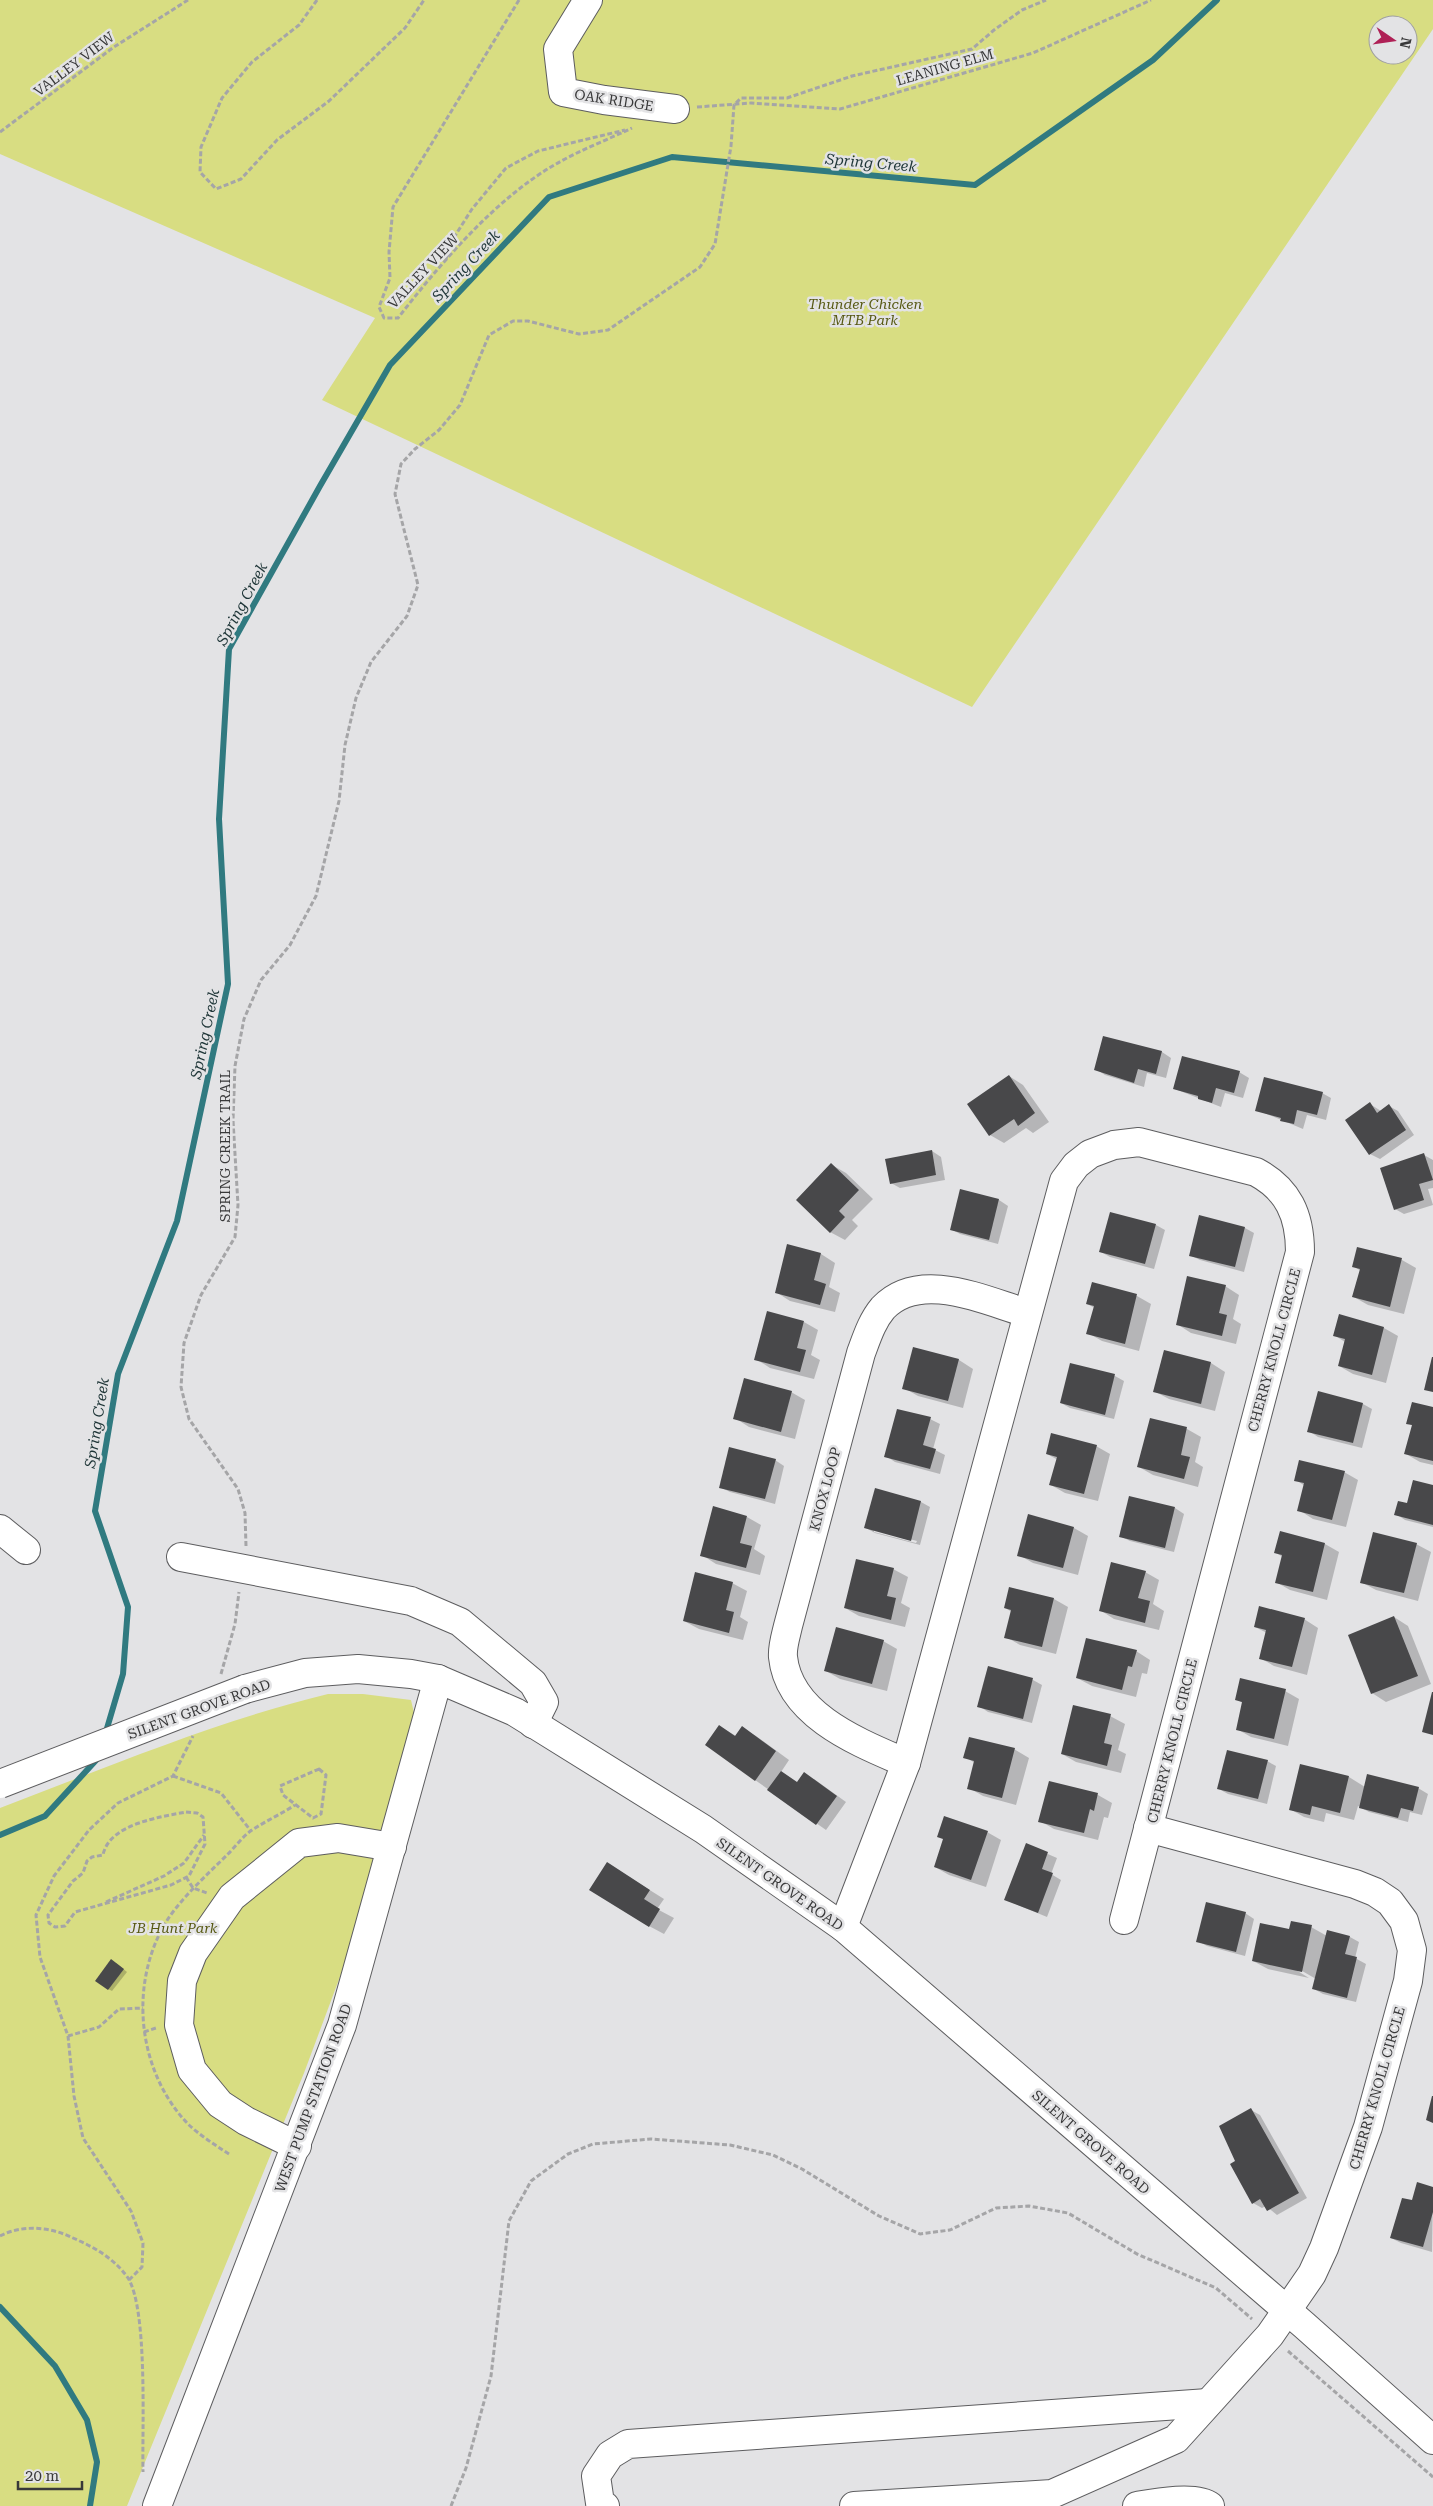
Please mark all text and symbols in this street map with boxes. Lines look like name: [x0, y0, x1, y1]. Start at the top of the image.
north arrow: [1368, 15, 1418, 65]
street label: VALLEY VIEW: [31, 28, 118, 99]
text: N: [1397, 36, 1415, 50]
street label: LEANING ELM: [895, 45, 995, 89]
street label: OAK RIDGE: [573, 86, 655, 114]
water label: Spring Creek: [824, 150, 918, 176]
water label: Spring Creek: [428, 226, 504, 306]
street label: VALLEY VIEW: [384, 230, 462, 312]
park label: Thunder Chicken MTB Park: [808, 296, 922, 328]
water label: Spring Creek: [212, 559, 272, 649]
water label: Spring Creek: [186, 987, 223, 1081]
street label: SPRING CREEK TRAIL: [217, 1069, 233, 1222]
street label: CHERRY KNOLL CIRCLE: [1244, 1266, 1304, 1434]
water label: Spring Creek: [81, 1376, 113, 1470]
street label: KNOX LOOP: [806, 1445, 844, 1533]
street label: CHERRY KNOLL CIRCLE: [1144, 1657, 1200, 1825]
street label: SILENT GROVE ROAD: [126, 1676, 273, 1742]
street label: SILENT GROVE ROAD: [714, 1834, 846, 1934]
park label: JB Hunt Park: [128, 1920, 218, 1936]
street label: WEST PUMP STATION ROAD: [271, 2002, 355, 2194]
street label: CHERRY KNOLL CIRCLE: [1346, 2005, 1408, 2171]
street label: SILENT GROVE ROAD: [1029, 2087, 1153, 2198]
scale bar: [18, 2458, 81, 2490]
text: 20 m: [25, 2467, 60, 2485]

